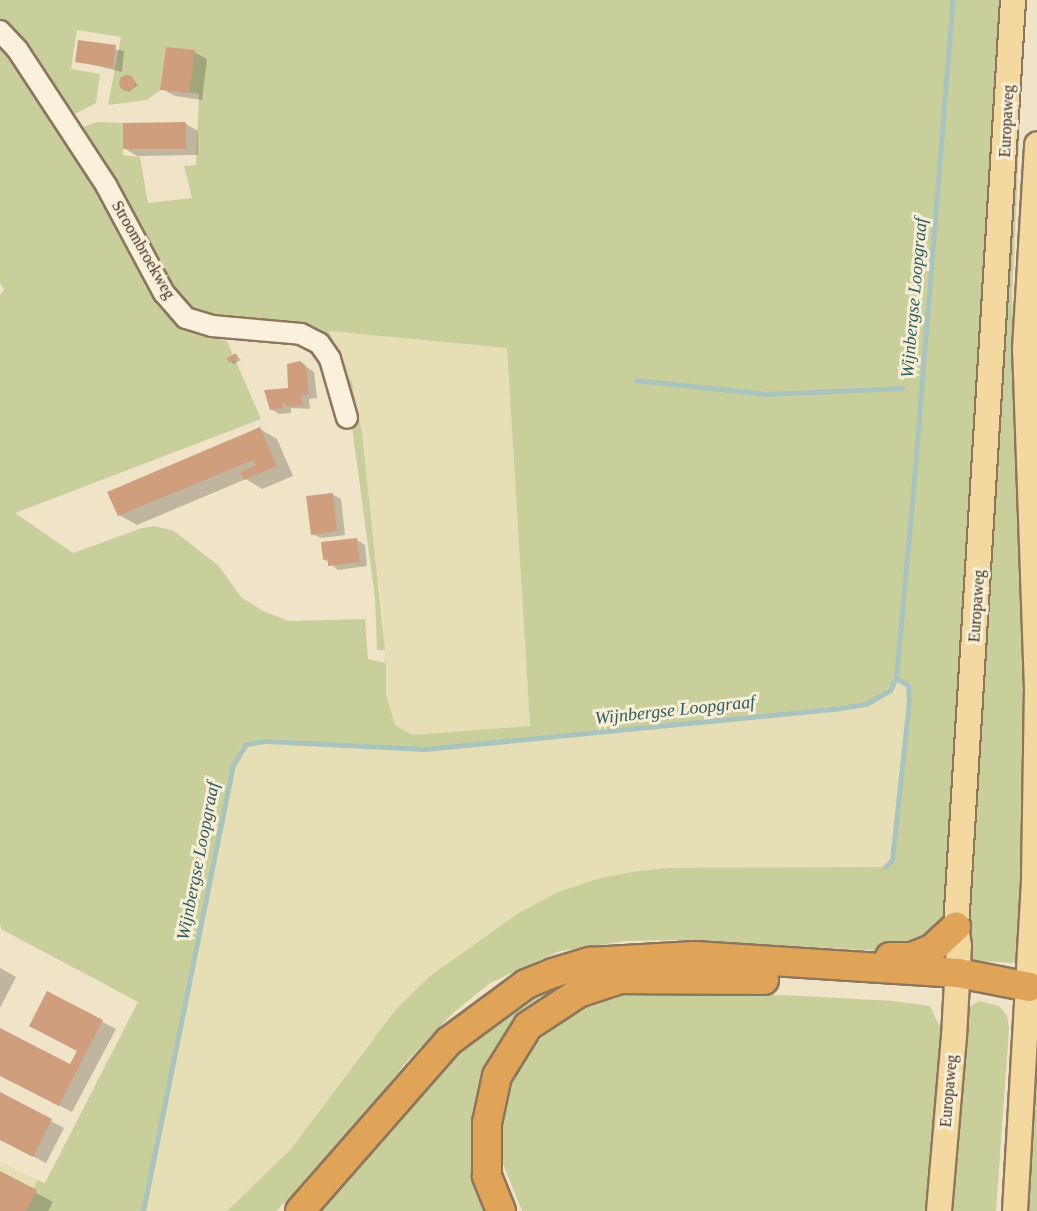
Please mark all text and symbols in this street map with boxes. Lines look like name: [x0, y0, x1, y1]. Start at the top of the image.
street label: Europaweg: [996, 84, 1018, 158]
street label: Stroombroekweg: [107, 197, 179, 303]
water label: Wijnbergse Loopgraaf: [896, 217, 932, 379]
street label: Europaweg: [965, 569, 989, 643]
water label: Wijnbergse Loopgraaf: [594, 691, 756, 729]
water label: Wijnbergse Loopgraaf: [172, 780, 224, 942]
street label: Europaweg: [936, 1054, 962, 1128]

